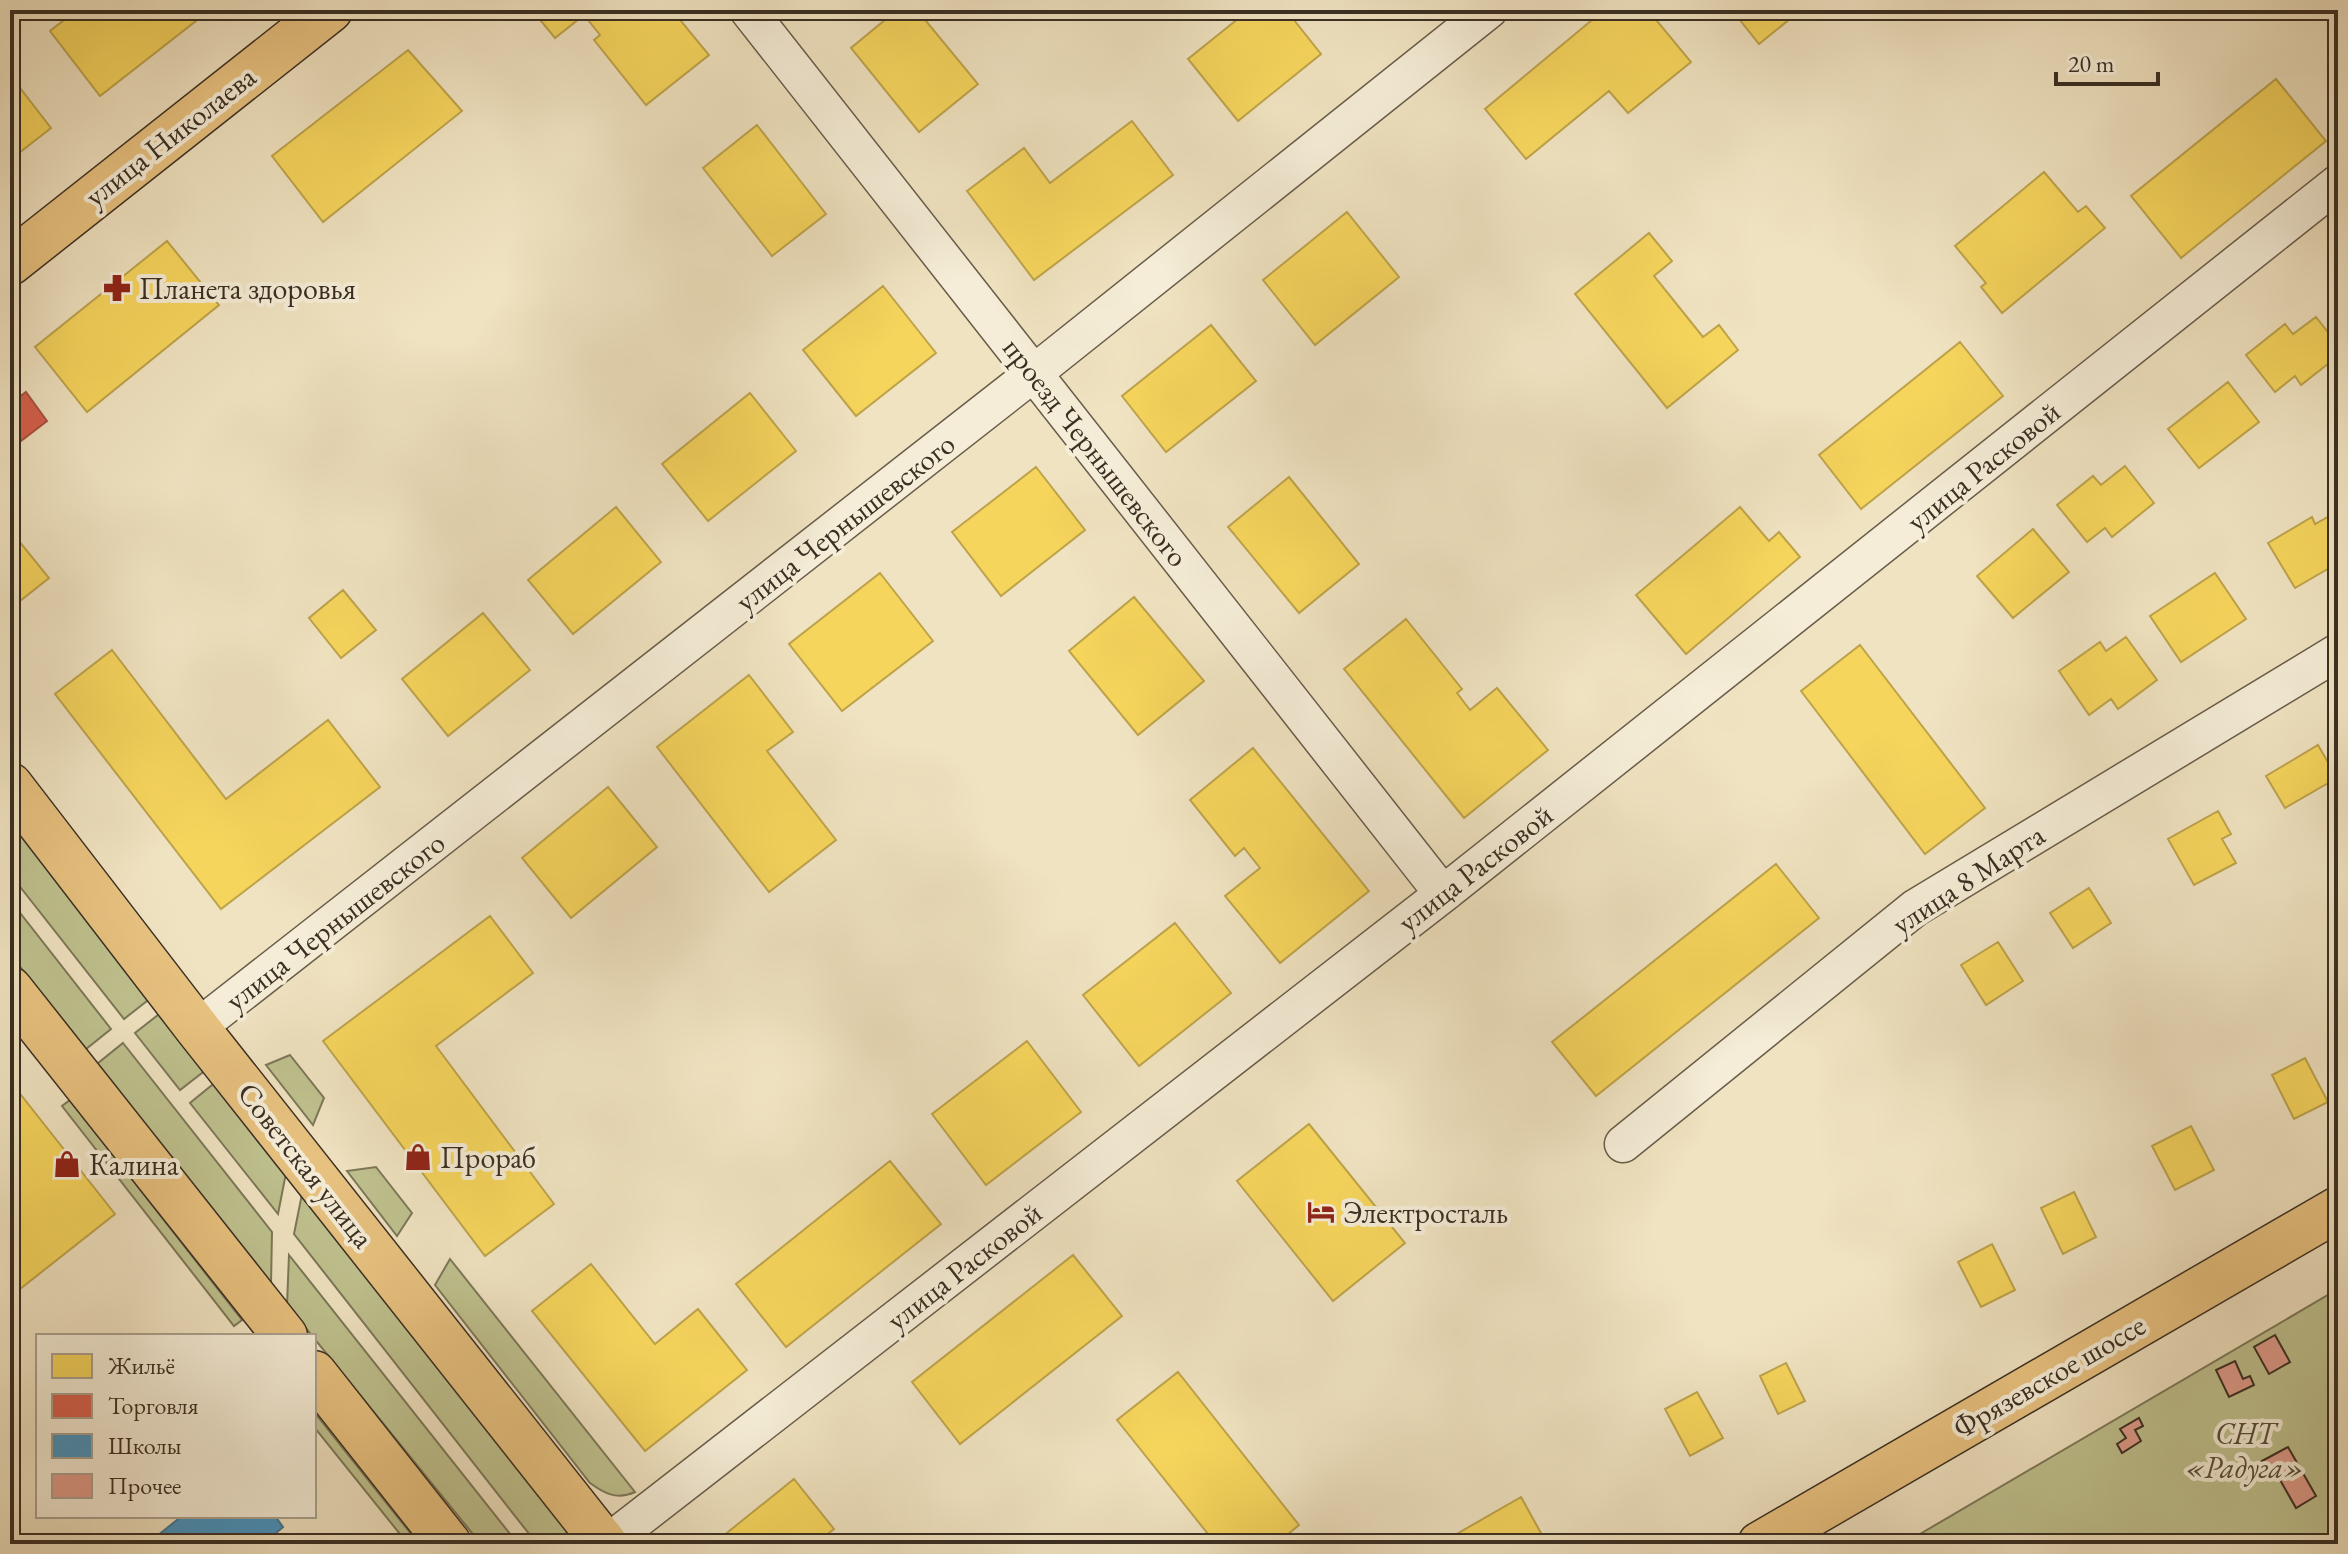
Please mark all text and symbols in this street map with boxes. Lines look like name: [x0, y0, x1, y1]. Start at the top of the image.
scale bar: [2056, 36, 2158, 86]
text: 20 m: [2068, 48, 2115, 79]
street label: улица Николаева: [77, 57, 264, 215]
place label: Планета здоровья: [139, 269, 356, 308]
pharmacy icon: Планета здоровья: [102, 273, 132, 303]
street label: проезд Чернышевского: [994, 329, 1198, 575]
street label: улица Расковой: [1898, 392, 2068, 540]
street label: улица Чернышевского: [727, 424, 963, 620]
street label: улица Расковой: [1389, 795, 1561, 941]
street label: улица 8 Марта: [1884, 815, 2052, 943]
street label: улица Чернышевского: [217, 823, 453, 1019]
street label: Советская улица: [229, 1074, 383, 1256]
place label: Прораб: [440, 1138, 536, 1177]
shop icon: Прораб: [403, 1142, 433, 1172]
place label: Калина: [89, 1145, 179, 1184]
shop icon: Калина: [52, 1149, 82, 1179]
street label: улица Расковой: [878, 1193, 1050, 1339]
place label: Электросталь: [1343, 1193, 1508, 1232]
hotel icon: Электросталь: [1306, 1197, 1336, 1227]
street label: Фрязевское шоссе: [1946, 1305, 2152, 1447]
legend: [36, 1334, 316, 1518]
text: Жильё: [107, 1350, 175, 1381]
text: Торговля: [108, 1390, 199, 1421]
park label: СНТ «Радуга»: [2186, 1414, 2304, 1487]
text: Школы: [108, 1430, 182, 1461]
text: Прочее: [108, 1470, 181, 1501]

